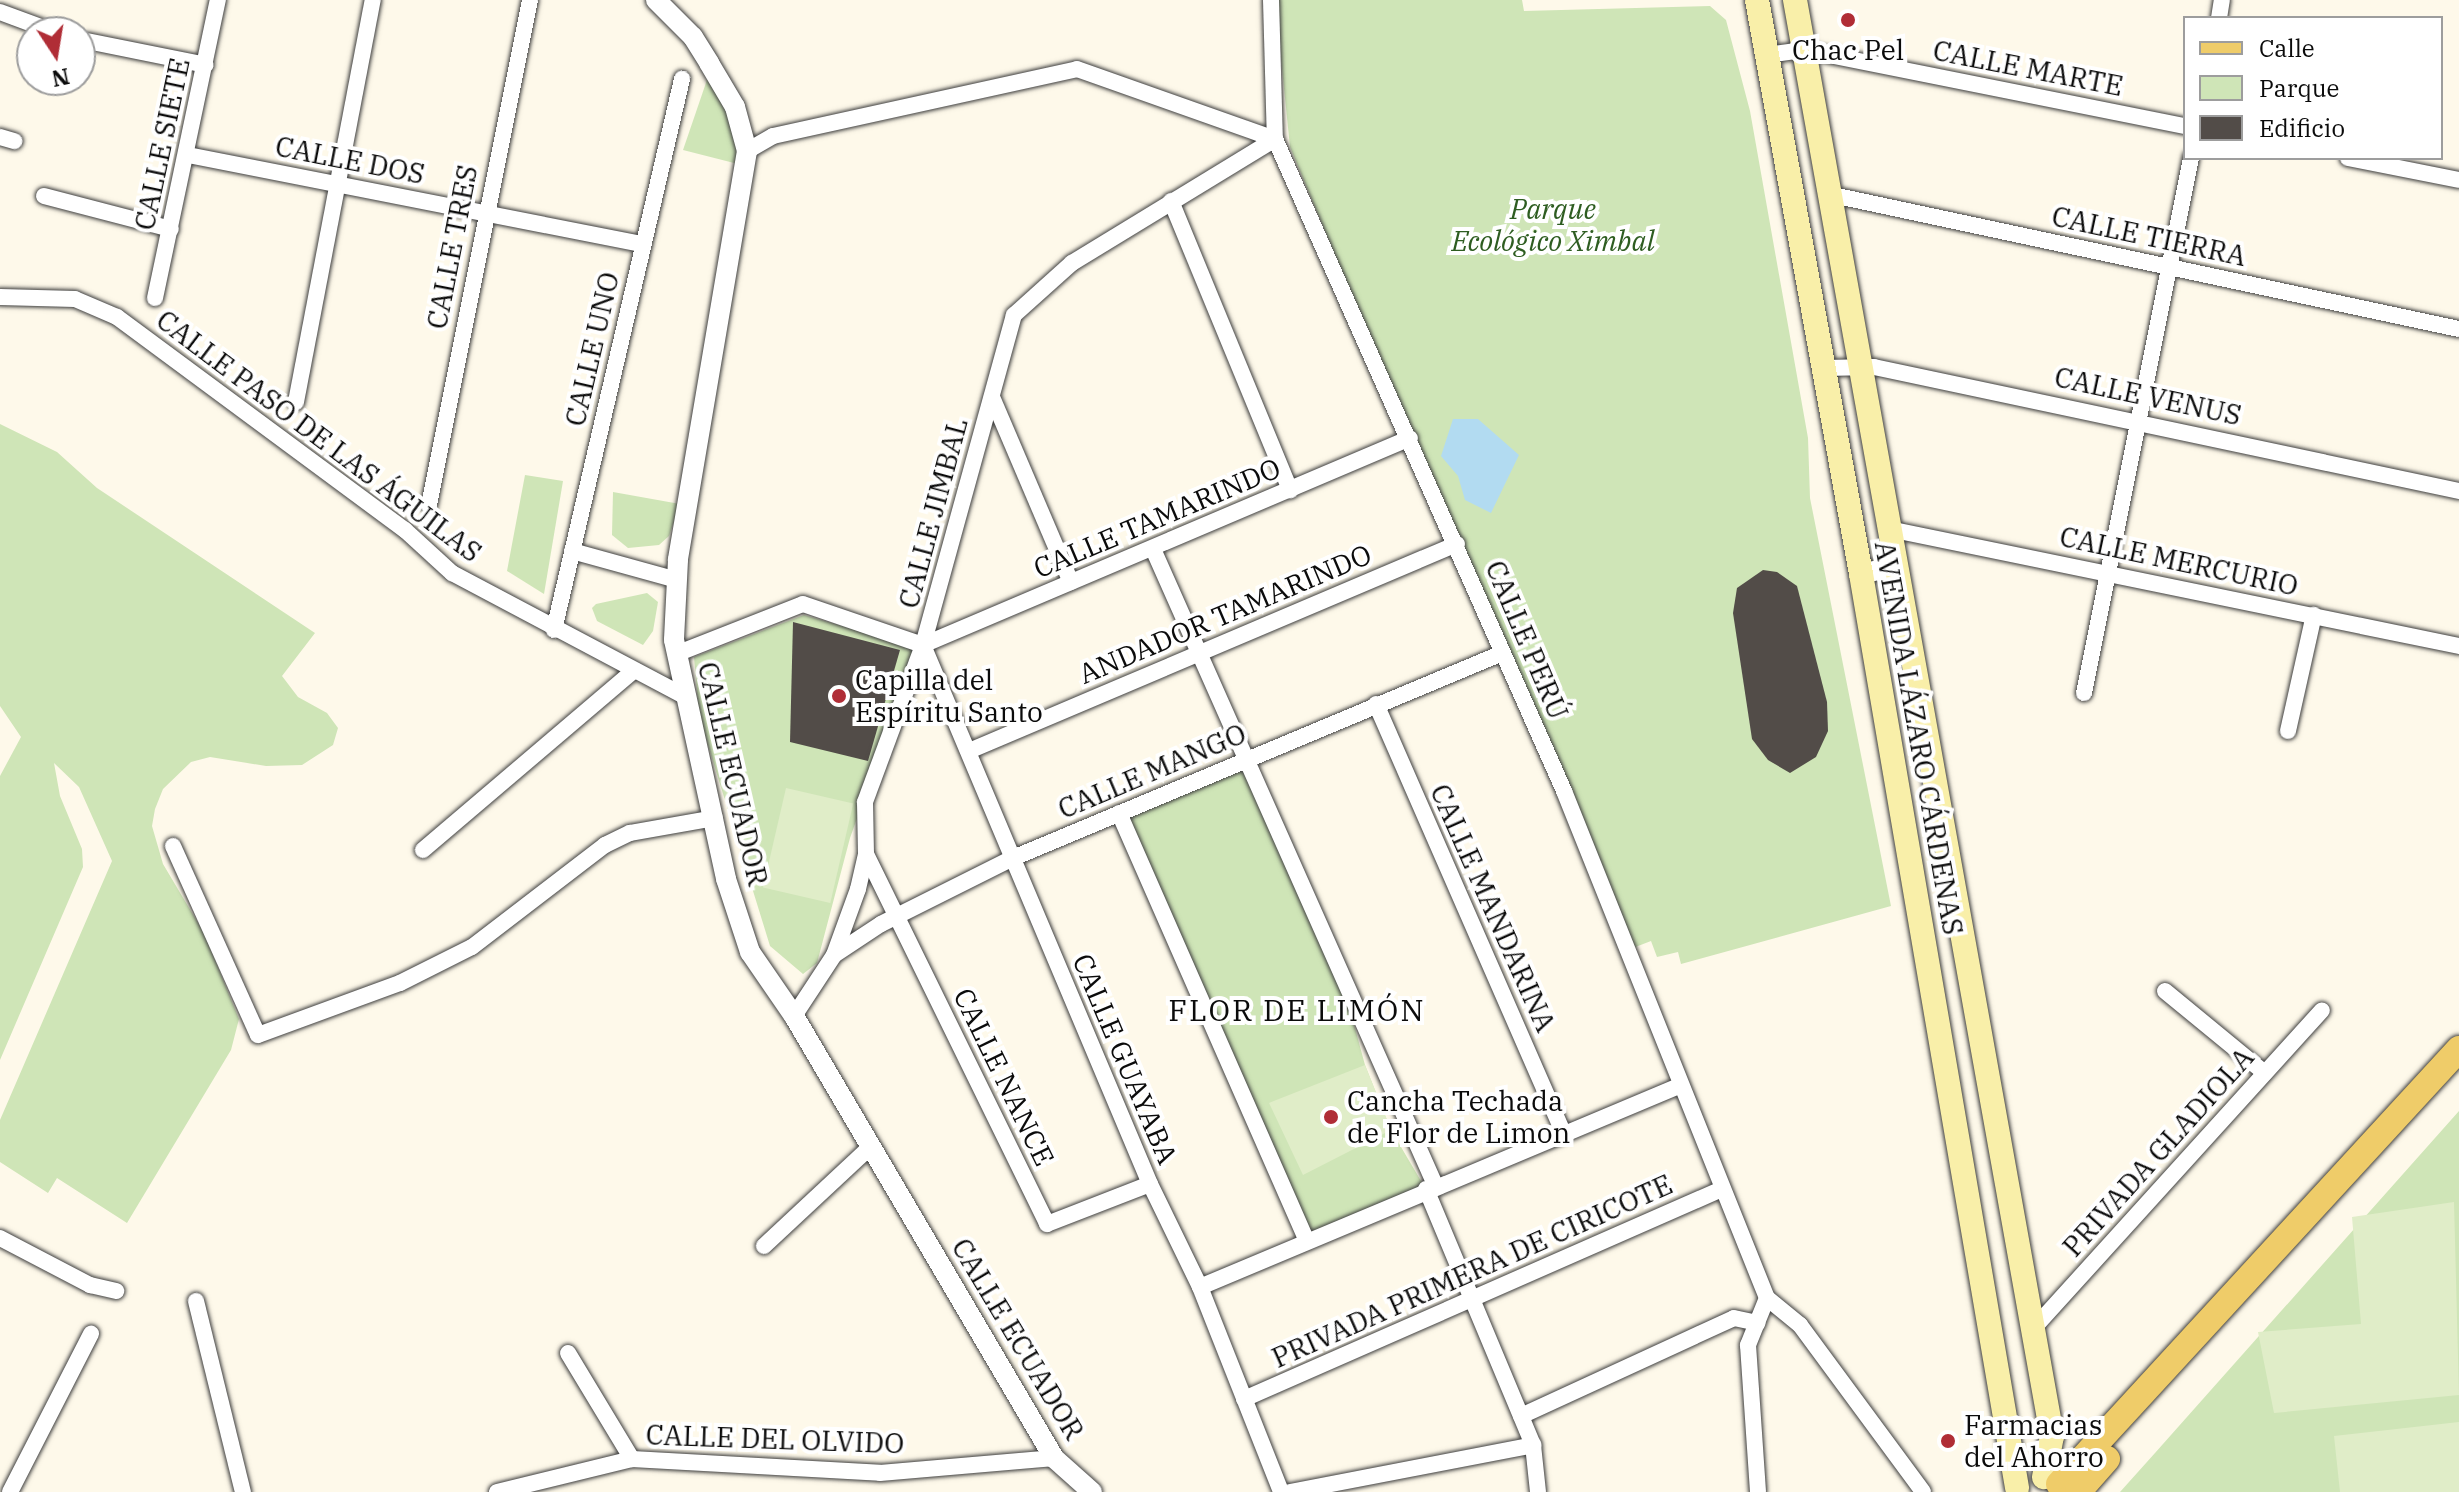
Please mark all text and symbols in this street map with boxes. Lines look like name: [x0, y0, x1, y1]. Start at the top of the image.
marker: Chac Pel: [1839, 11, 1857, 29]
north arrow: [16, 16, 96, 96]
legend: [2183, 16, 2443, 160]
text: Calle: [2259, 32, 2315, 64]
place label: Chac Pel: [1792, 33, 1904, 67]
street label: CALLE MARTE: [1930, 33, 2126, 103]
street label: CALLE SIETE: [127, 55, 197, 233]
text: N: [49, 62, 72, 94]
text: Parque: [2259, 72, 2339, 104]
text: Edificio: [2259, 112, 2345, 144]
street label: CALLE DOS: [273, 129, 427, 191]
street label: CALLE TRES: [420, 162, 484, 332]
park label: Parque Ecológico Ximbal: [1451, 192, 1655, 258]
street label: CALLE TIERRA: [2049, 199, 2249, 273]
street label: CALLE UNO: [558, 269, 626, 429]
street label: CALLE PASO DE LAS ÁGUILAS: [150, 303, 488, 569]
street label: CALLE VENUS: [2052, 360, 2244, 432]
street label: CALLE JIMBAL: [891, 414, 975, 612]
street label: CALLE TAMARINDO: [1029, 451, 1285, 585]
street label: CALLE MERCURIO: [2057, 519, 2301, 603]
street label: ANDADOR TAMARINDO: [1074, 537, 1376, 691]
street label: AVENIDA LÁZARO CÁRDENAS: [1868, 538, 1970, 938]
street label: CALLE PERÚ: [1478, 556, 1576, 724]
street label: CALLE ECUADOR: [691, 659, 775, 889]
place label: Capilla del Espíritu Santo: [855, 663, 1043, 729]
marker: Capilla del Espíritu Santo: [830, 687, 848, 705]
street label: CALLE MANGO: [1053, 716, 1251, 826]
street label: CALLE MANDARINA: [1423, 779, 1563, 1037]
street label: CALLE GUAYABA: [1066, 949, 1184, 1169]
street label: CALLE NANCE: [947, 983, 1061, 1171]
district label: FLOR DE LIMÓN: [1168, 992, 1426, 1028]
street label: PRIVADA GLADIOLA: [2055, 1041, 2261, 1263]
place label: Cancha Techada de Flor de Limon: [1347, 1084, 1570, 1150]
marker: Cancha Techada de Flor de Limon: [1322, 1108, 1340, 1126]
street label: PRIVADA PRIMERA DE CIRICOTE: [1267, 1167, 1677, 1375]
street label: CALLE ECUADOR: [945, 1232, 1091, 1446]
place label: Farmacias del Ahorro: [1964, 1408, 2104, 1474]
street label: CALLE DEL OLVIDO: [645, 1418, 905, 1460]
marker: Farmacias del Ahorro: [1939, 1432, 1957, 1450]

